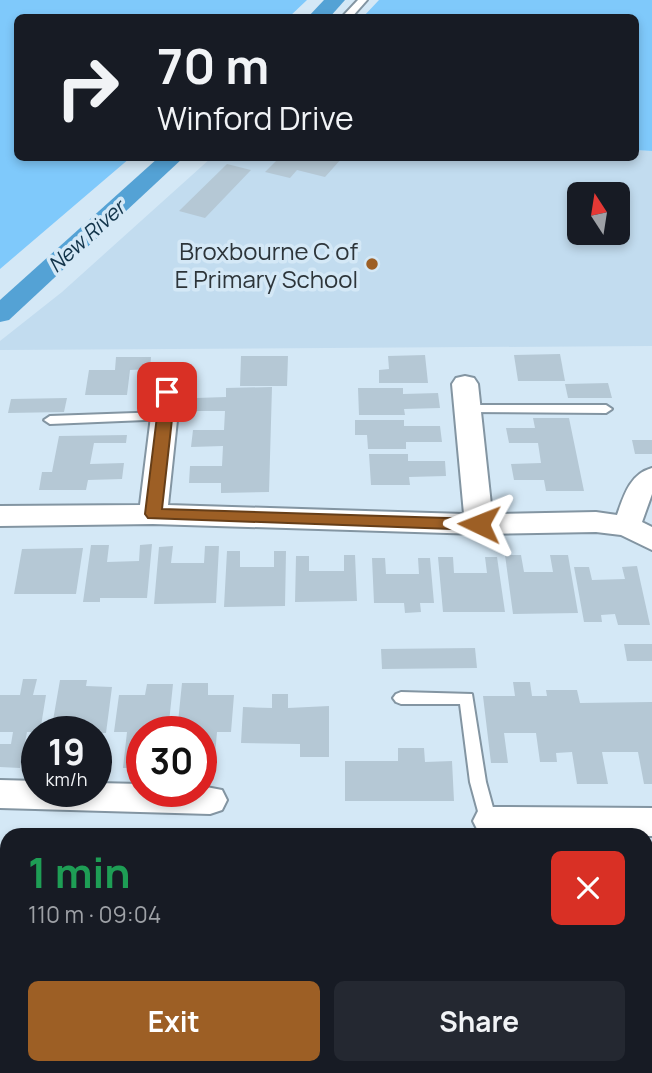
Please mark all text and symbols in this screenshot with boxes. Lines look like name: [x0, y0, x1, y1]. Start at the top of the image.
text: 70 m: [157, 32, 269, 99]
icon: right: [42, 42, 133, 133]
text: Winford Drive: [157, 96, 354, 140]
north arrow: [567, 182, 630, 245]
map controls: [567, 182, 630, 245]
water label: New River: [41, 192, 132, 278]
place label: Broxbourne C of E Primary School: [175, 234, 358, 295]
marker: Broxbourne C of E Primary School: [364, 256, 380, 272]
pin: [137, 362, 197, 422]
icon: arrive: [148, 373, 186, 411]
position arrow: [442, 487, 516, 561]
speed limit sign: 30: [126, 716, 217, 807]
text: 19: [48, 728, 85, 776]
text: km/h: [46, 767, 87, 791]
text: 1 min: [28, 843, 131, 901]
button: close: [551, 851, 625, 925]
text: 110 m · 09:04: [28, 898, 161, 930]
button: Exit: [28, 981, 320, 1061]
button: Share: [334, 981, 625, 1061]

